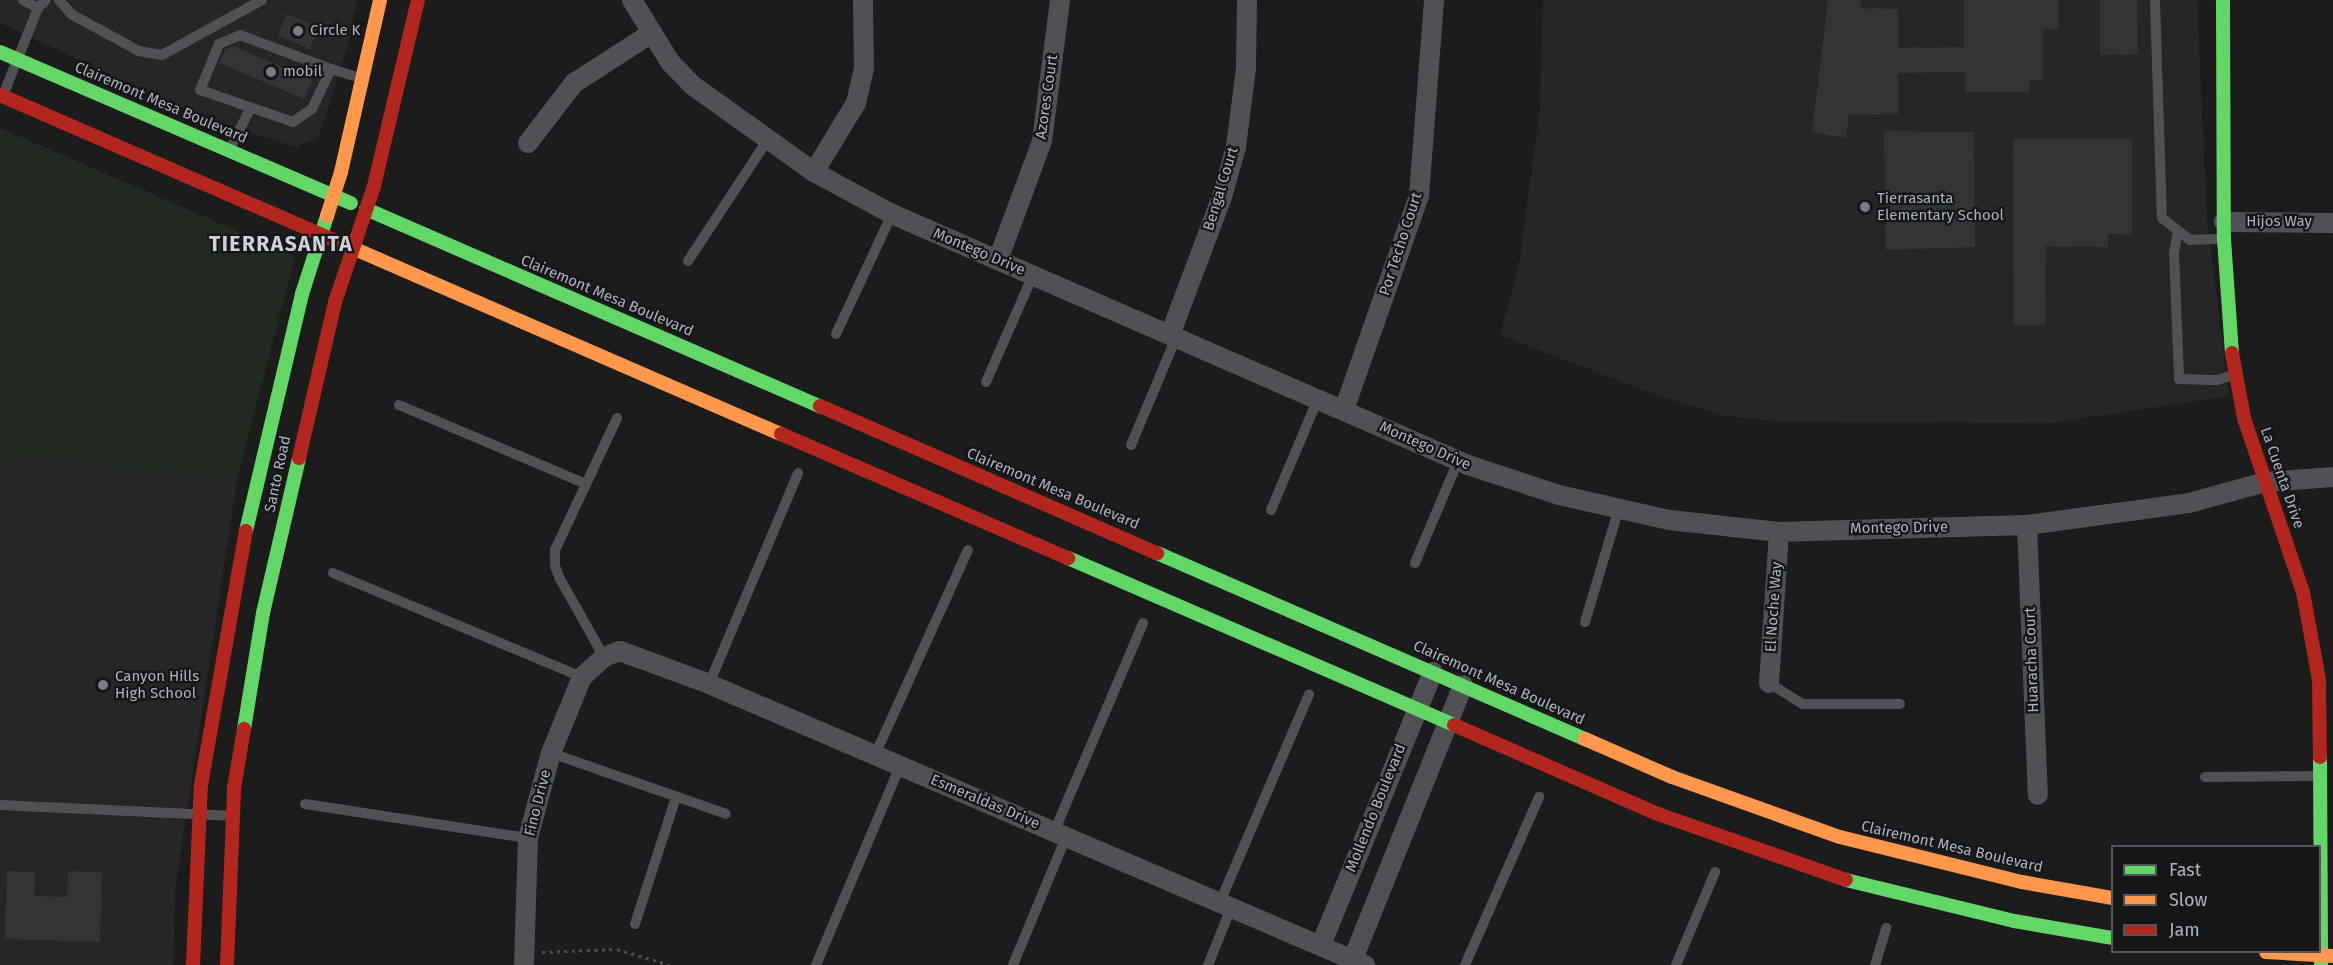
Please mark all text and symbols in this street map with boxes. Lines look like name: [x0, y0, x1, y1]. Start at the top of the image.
place label: Circle K: [310, 22, 360, 40]
marker: Circle K: [291, 24, 305, 38]
street label: Azores Court: [1032, 54, 1062, 140]
street label: Clairemont Mesa Boulevard: [72, 58, 250, 148]
place label: mobil: [283, 63, 322, 81]
marker: mobil: [264, 65, 278, 79]
street label: Bengal Court: [1200, 145, 1242, 233]
place label: Tierrasanta Elementary School: [1877, 189, 2004, 224]
street label: Por Techo Court: [1376, 190, 1426, 298]
marker: Tierrasanta Elementary School: [1858, 200, 1872, 214]
street label: Hijos Way: [2246, 213, 2312, 231]
street label: Montego Drive: [930, 225, 1028, 279]
district label: TIERRASANTA: [209, 231, 353, 257]
street label: Clairemont Mesa Boulevard: [518, 251, 696, 341]
street label: Montego Drive: [1377, 418, 1473, 474]
street label: La Cuenta Drive: [2256, 425, 2308, 531]
street label: Santo Road: [261, 434, 295, 514]
street label: Clairemont Mesa Boulevard: [964, 444, 1142, 534]
street label: Montego Drive: [1850, 518, 1948, 538]
street label: El Noche Way: [1762, 561, 1786, 653]
street label: Huaracha Court: [2021, 607, 2043, 713]
street label: Clairemont Mesa Boulevard: [1410, 637, 1588, 729]
place label: Canyon Hills High School: [115, 667, 199, 702]
marker: Canyon Hills High School: [96, 678, 110, 692]
street label: Mollendo Boulevard: [1342, 741, 1410, 875]
street label: Fino Drive: [521, 768, 555, 838]
street label: Esmeraldas Drive: [928, 771, 1042, 833]
street label: Clairemont Mesa Boulevard: [1859, 817, 2045, 877]
legend: [2111, 845, 2321, 953]
text: Fast: [2169, 859, 2201, 881]
text: Slow: [2169, 889, 2207, 911]
text: Jam: [2169, 919, 2200, 941]

